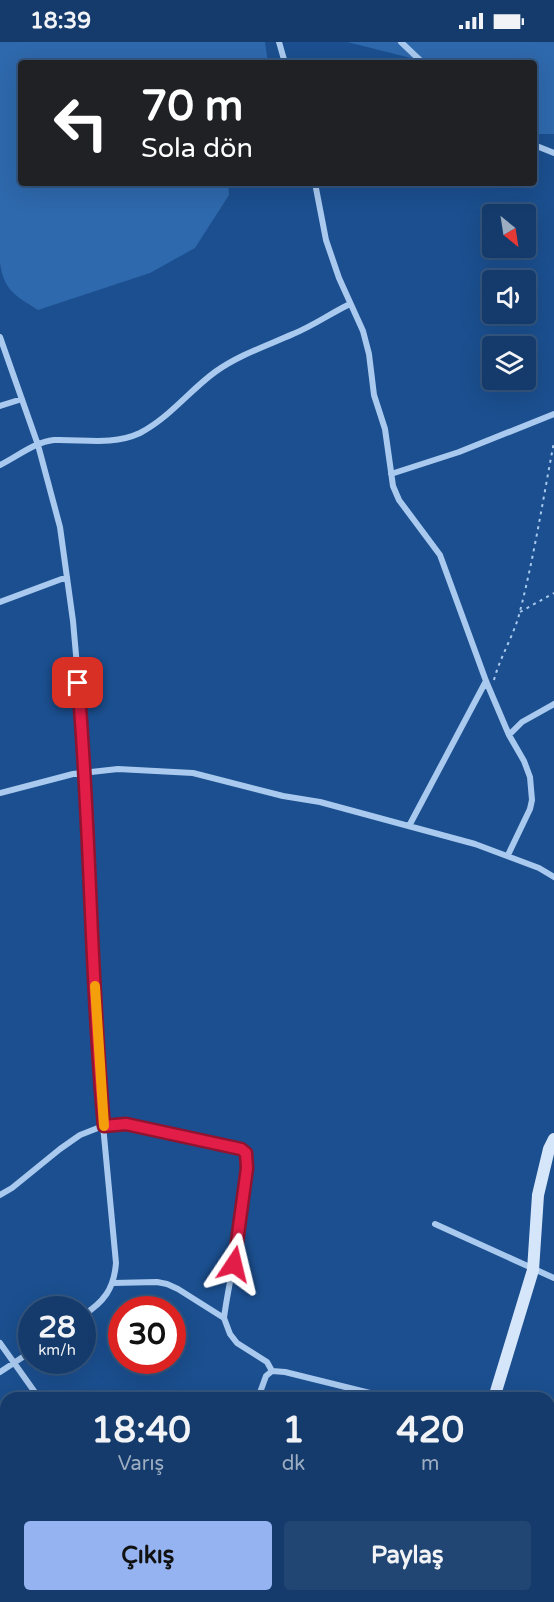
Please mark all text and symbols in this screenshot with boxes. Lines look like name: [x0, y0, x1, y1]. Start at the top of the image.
text: 18:39: [30, 8, 91, 34]
text: 70 m: [141, 81, 243, 132]
icon: left: [42, 84, 120, 162]
text: Sola dön: [141, 132, 253, 165]
north arrow: [482, 204, 536, 258]
map controls: [482, 204, 536, 390]
button: sound: [482, 270, 536, 324]
button: layers: [482, 336, 536, 390]
pin: [52, 657, 103, 708]
icon: arrive: [61, 666, 94, 699]
position arrow: [202, 1232, 266, 1296]
speed limit sign: 30: [108, 1296, 186, 1374]
text: 28: [38, 1309, 76, 1346]
text: km/h: [38, 1341, 76, 1359]
text: 18:40: [91, 1409, 191, 1452]
text: 1: [282, 1409, 305, 1452]
text: 420: [396, 1409, 464, 1452]
text: Varış: [118, 1452, 164, 1476]
text: dk: [282, 1452, 305, 1476]
text: m: [421, 1452, 439, 1476]
button: Çıkış: [24, 1521, 272, 1590]
button: Paylaş: [284, 1521, 531, 1590]

